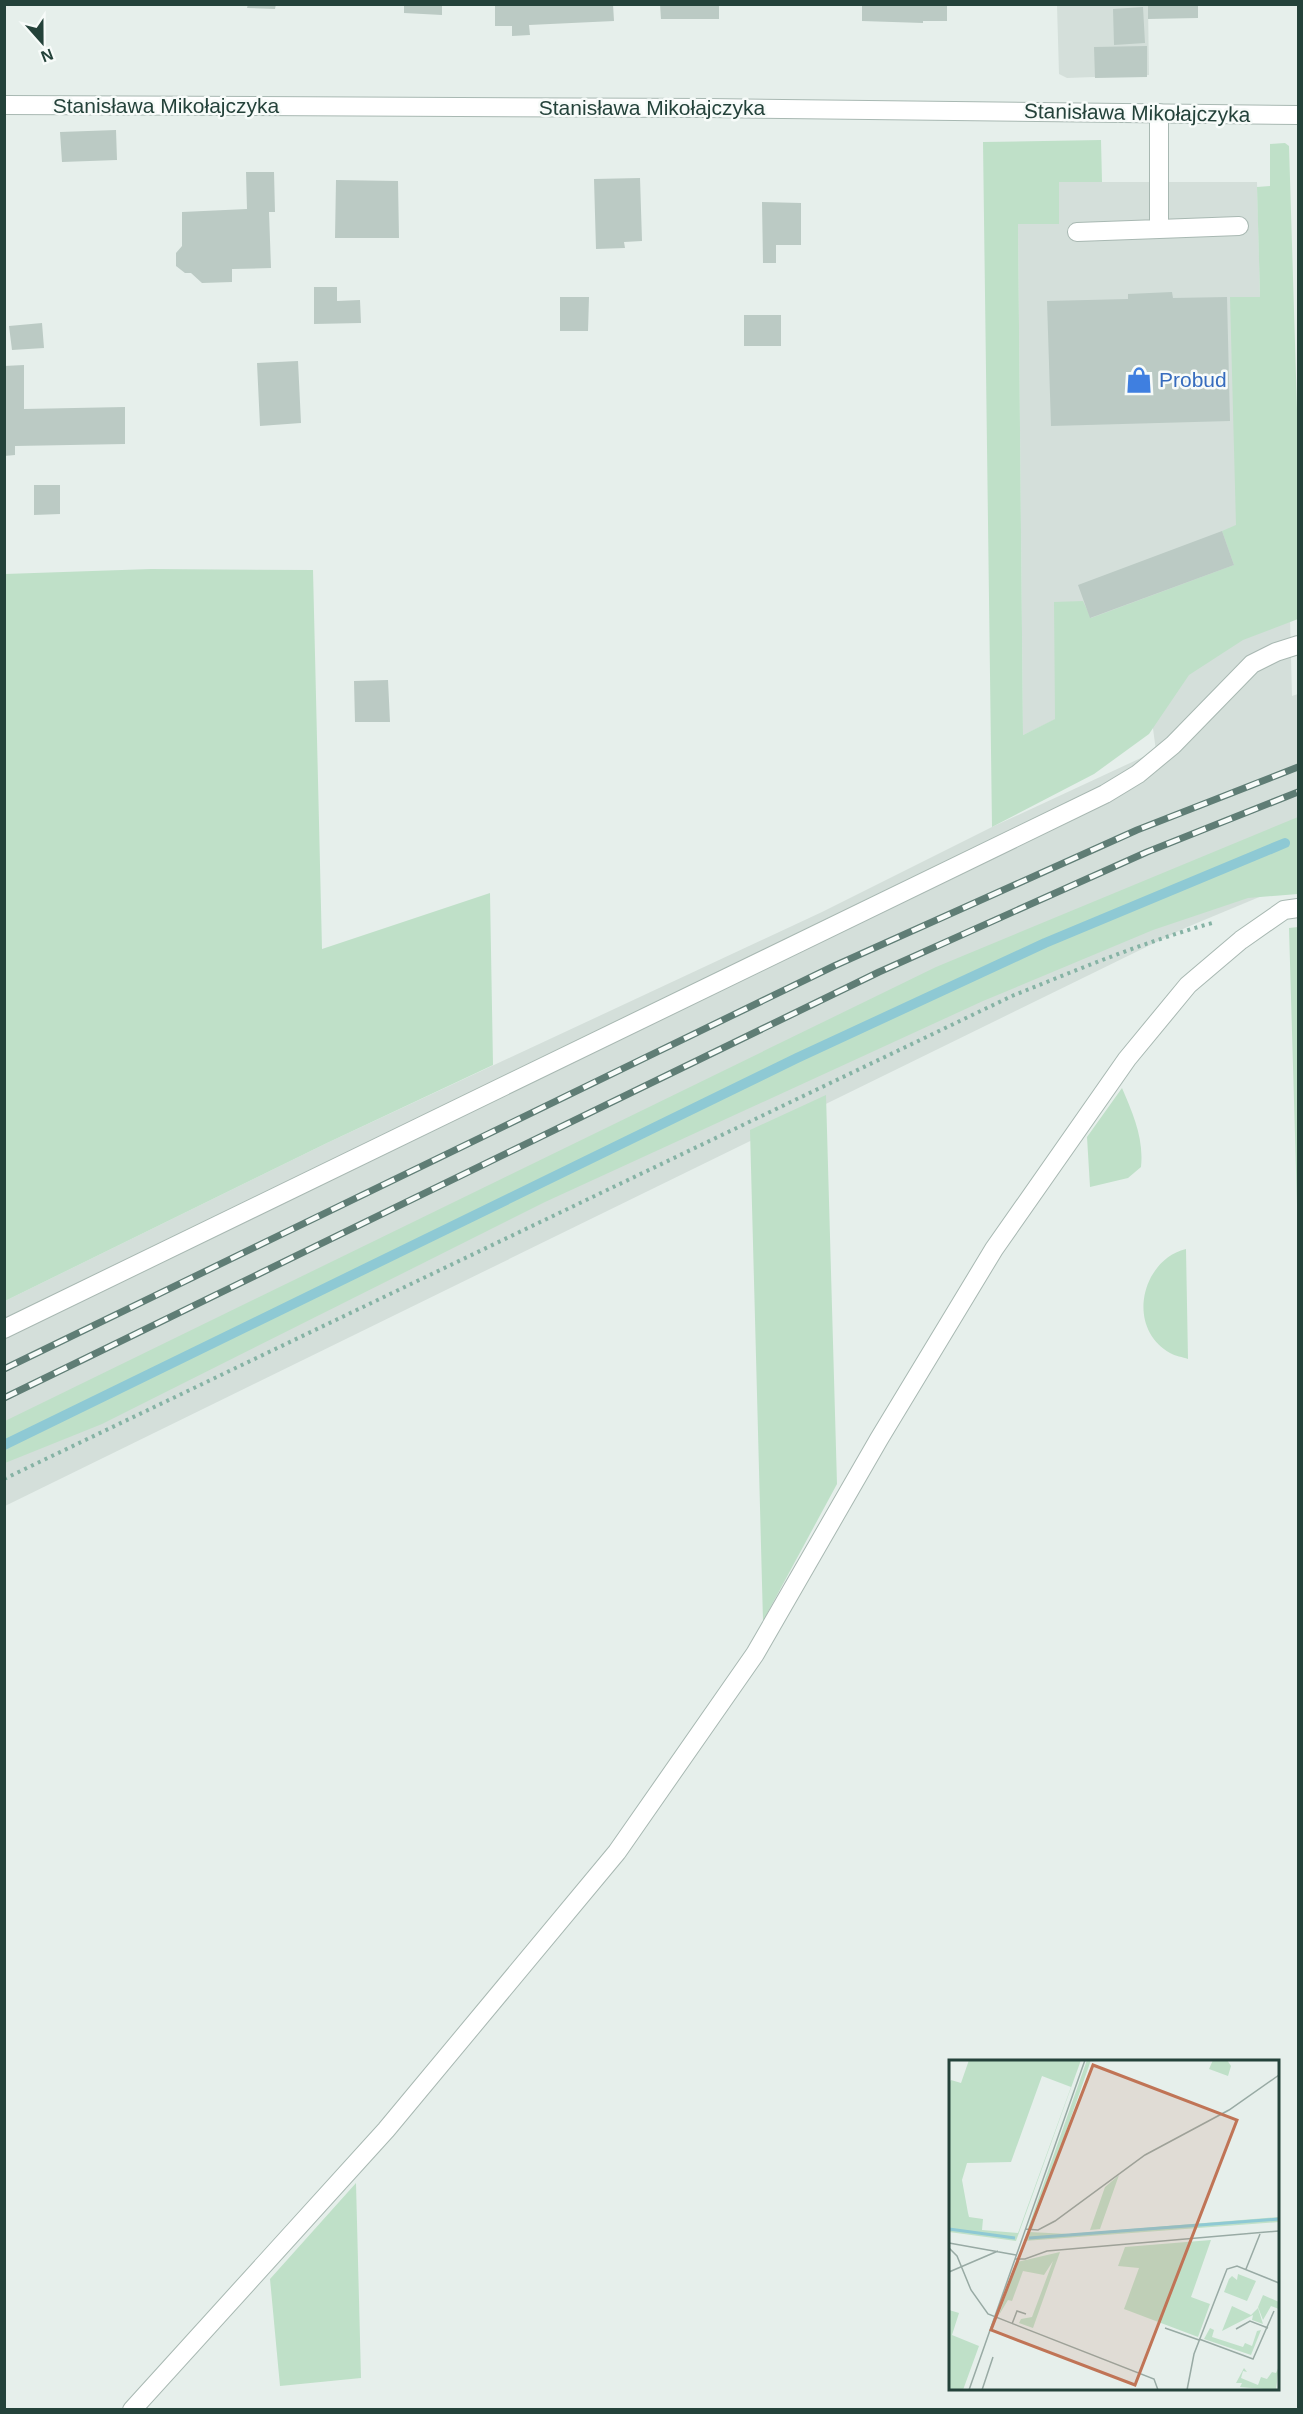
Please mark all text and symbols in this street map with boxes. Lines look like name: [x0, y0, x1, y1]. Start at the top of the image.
north arrow: [12, 12, 72, 72]
text: N: [39, 46, 56, 66]
street label: Stanisława Mikołajczyka: [53, 94, 280, 117]
street label: Stanisława Mikołajczyka: [539, 96, 766, 119]
street label: Stanisława Mikołajczyka: [1024, 99, 1251, 126]
shop icon: Probud: [1124, 365, 1154, 395]
place label: Probud: [1159, 368, 1227, 391]
inset map: [949, 2060, 1279, 2390]

